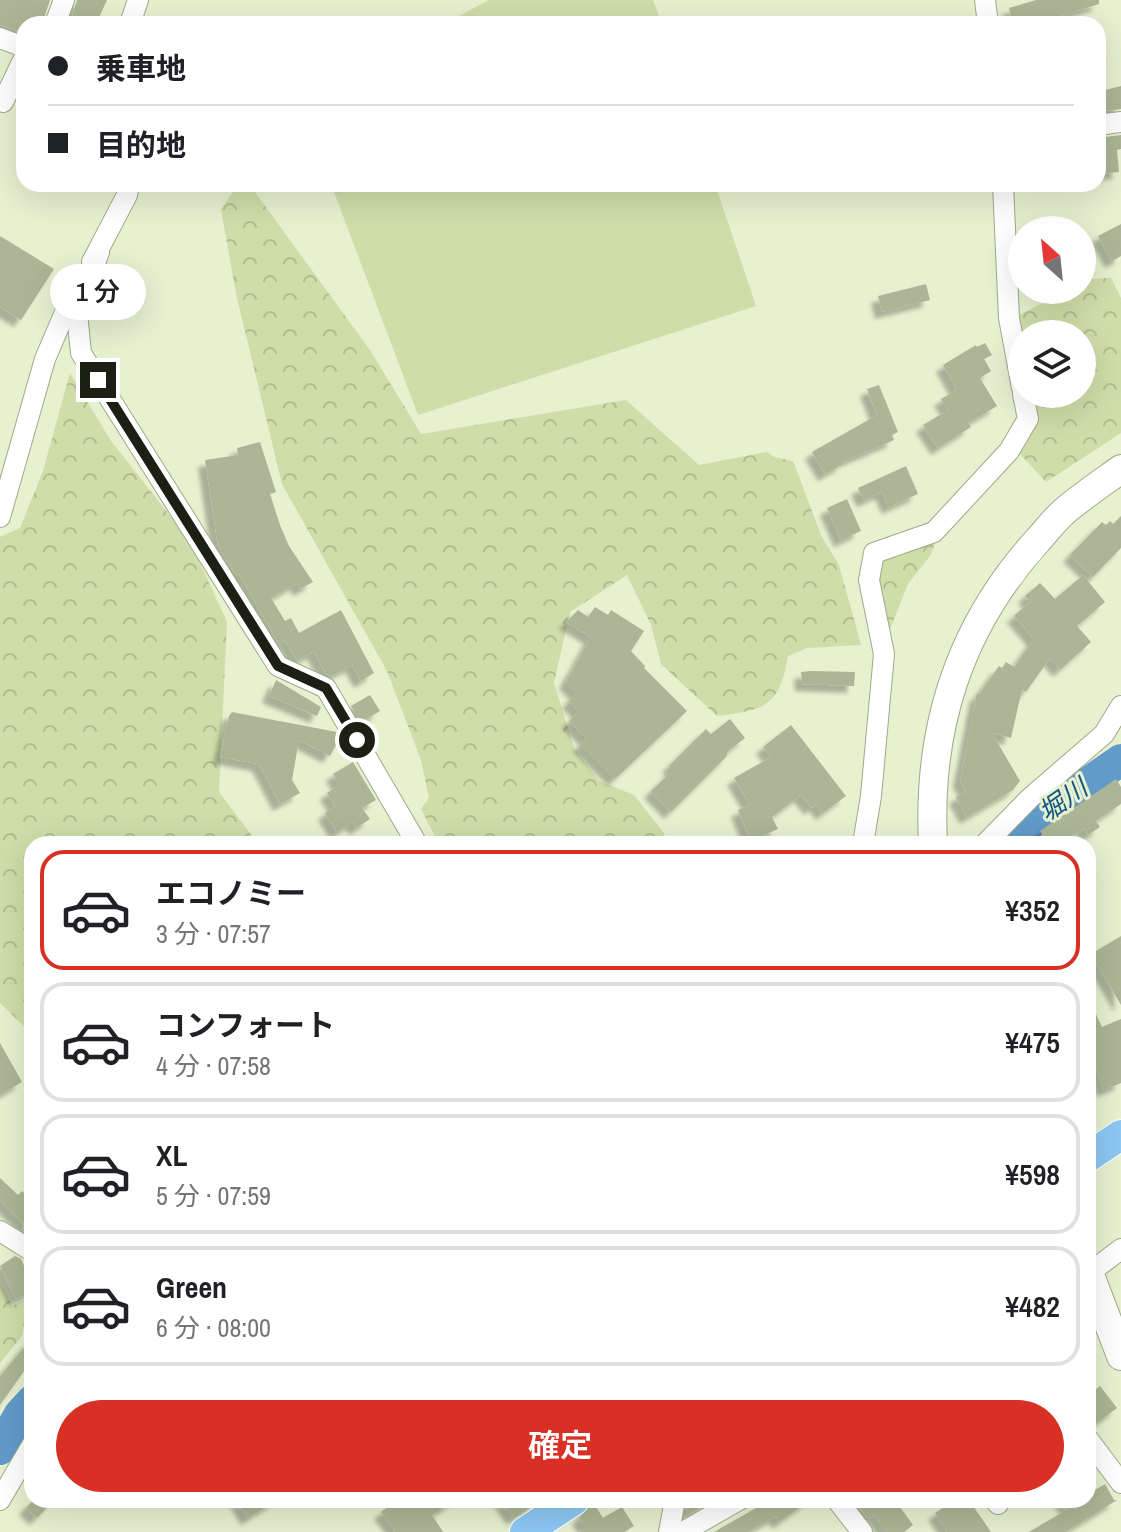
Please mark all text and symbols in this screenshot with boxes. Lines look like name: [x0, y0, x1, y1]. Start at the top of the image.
text: 乗車地: [96, 48, 186, 88]
text: 目的地: [96, 125, 186, 165]
north arrow: [1008, 216, 1096, 304]
map controls: [1008, 216, 1096, 408]
callout: 1 分: [50, 264, 146, 320]
text: 1 分: [76, 274, 120, 309]
button: layers: [1008, 320, 1096, 408]
route end: [80, 362, 116, 398]
route start: [339, 722, 375, 758]
water label: 堀川: [1031, 769, 1096, 829]
text: エコノミー: [156, 873, 306, 913]
icon: car: [60, 874, 132, 946]
text: ¥352: [1005, 890, 1060, 930]
text: 3 分 · 07:57: [156, 916, 271, 951]
text: コンフォート: [156, 1005, 335, 1045]
icon: car: [60, 1006, 132, 1078]
text: ¥475: [1005, 1022, 1060, 1062]
text: 4 分 · 07:58: [156, 1048, 271, 1083]
text: XL: [156, 1135, 187, 1175]
icon: car: [60, 1138, 132, 1210]
text: ¥598: [1005, 1154, 1060, 1194]
text: 5 分 · 07:59: [156, 1178, 271, 1213]
text: Green: [156, 1267, 227, 1307]
icon: car: [60, 1270, 132, 1342]
text: ¥482: [1005, 1286, 1060, 1326]
text: 6 分 · 08:00: [156, 1310, 271, 1345]
button: 確定: [56, 1400, 1064, 1492]

